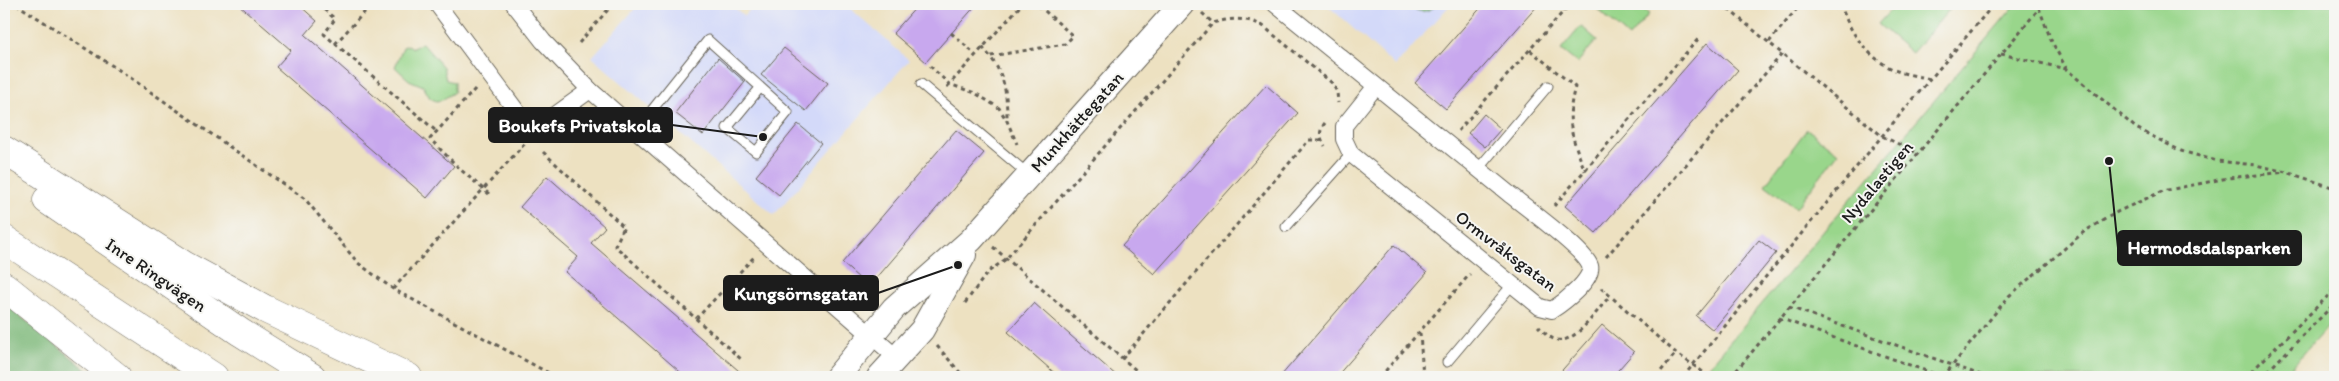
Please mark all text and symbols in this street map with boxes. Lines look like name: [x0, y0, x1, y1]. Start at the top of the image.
street label: Munkhättegatan: [1026, 67, 1128, 177]
callout: Boukefs Privatskola: [489, 108, 672, 142]
text: Boukefs Privatskola: [499, 114, 663, 137]
street label: Nydalastigen: [1836, 136, 1918, 228]
street label: Ormvråksgatan: [1451, 206, 1561, 296]
callout: Hermodsdalsparken: [2118, 231, 2301, 265]
street label: Inre Ringvägen: [101, 233, 211, 317]
text: Hermodsdalsparken: [2127, 236, 2291, 259]
callout: Kungsörnsgatan: [724, 276, 878, 310]
text: Kungsörnsgatan: [734, 282, 868, 305]

